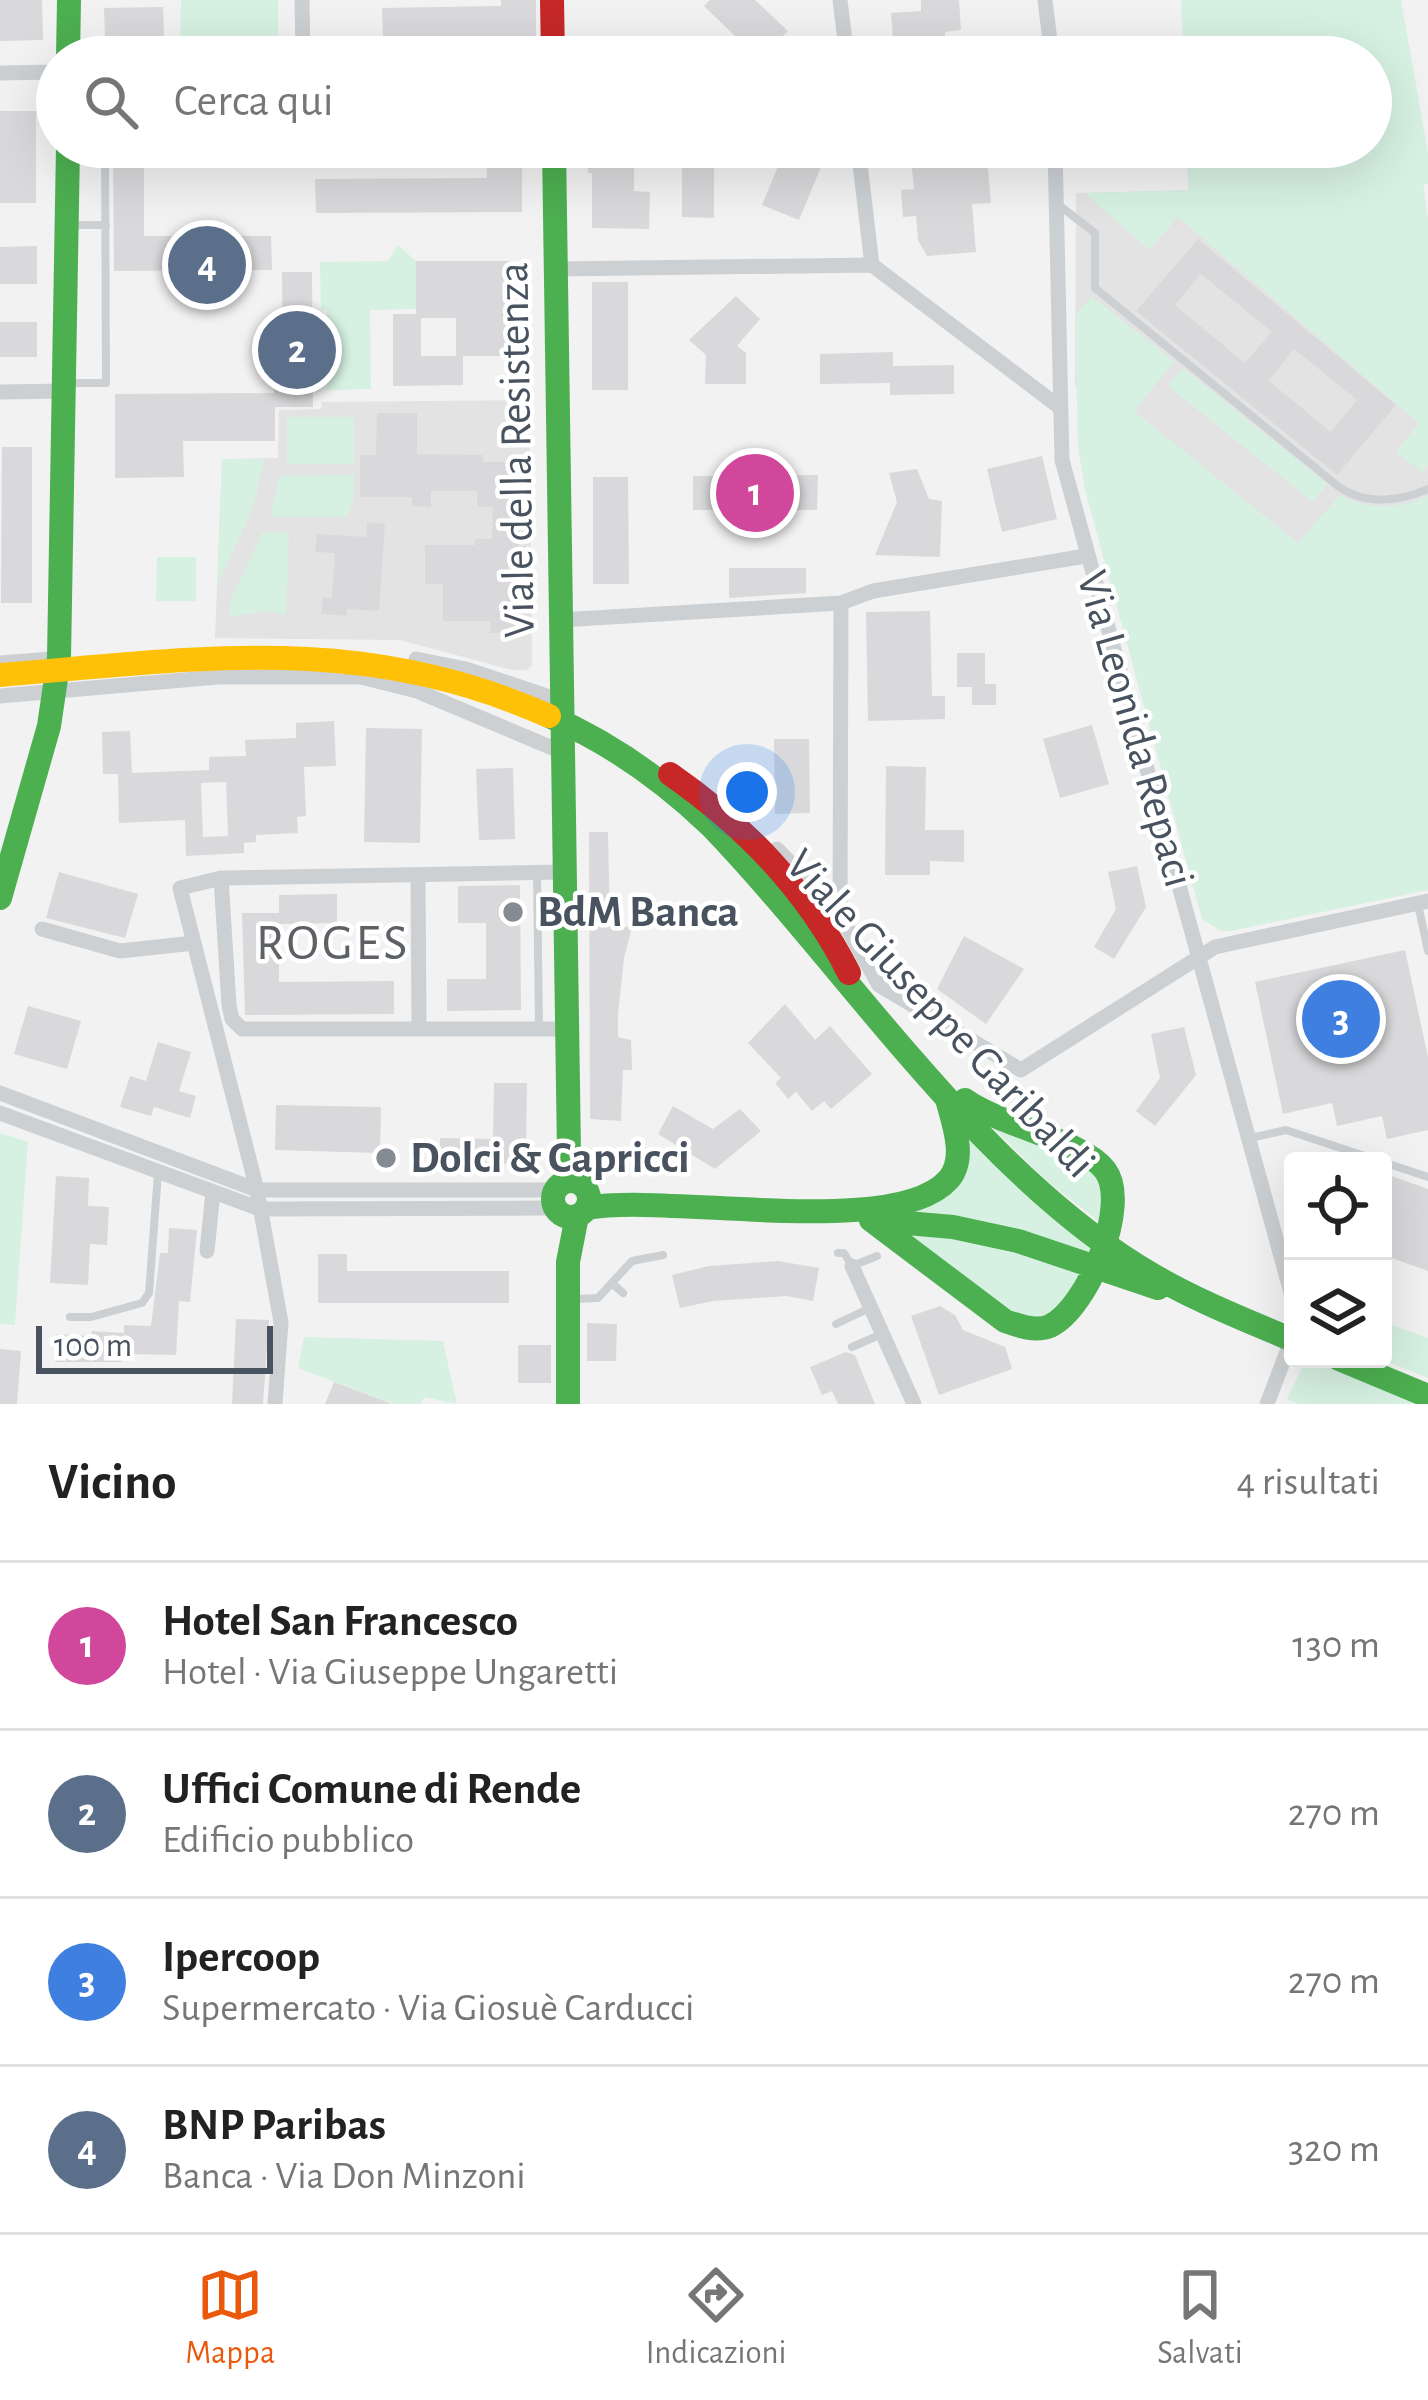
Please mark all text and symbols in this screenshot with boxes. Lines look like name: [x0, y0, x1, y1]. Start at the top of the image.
search box: [36, 36, 1392, 168]
icon: search: [78, 69, 144, 135]
text: Cerca qui: [174, 79, 334, 124]
pin: 4: [168, 220, 246, 310]
street label: Viale della Resistenza: [491, 262, 543, 638]
pin: 2: [258, 305, 336, 395]
pin: 1: [716, 448, 794, 538]
street label: Via Leonida Repaci: [1068, 566, 1202, 892]
your location: [717, 762, 777, 822]
street label: Viale Giuseppe Garibaldi: [777, 841, 1103, 1187]
place label: BdM Banca: [537, 890, 739, 935]
marker: BdM Banca: [500, 899, 526, 925]
district label: ROGES: [256, 918, 410, 969]
pin: 3: [1302, 974, 1380, 1064]
place label: Dolci & Capricci: [410, 1136, 690, 1181]
marker: Dolci & Capricci: [373, 1145, 399, 1171]
map controls: [1284, 1152, 1392, 1368]
button: locate: [1284, 1152, 1392, 1260]
button: layers: [1284, 1260, 1392, 1368]
scale bar: [36, 1320, 273, 1373]
text: 100 m: [54, 1330, 132, 1363]
text: Vicino: [48, 1457, 176, 1508]
text: 4 risultati: [1236, 1463, 1380, 1502]
text: Hotel San Francesco: [162, 1599, 518, 1644]
text: 1: [80, 1626, 94, 1665]
text: 130 m: [1292, 1626, 1380, 1665]
text: Hotel · Via Giuseppe Ungaretti: [162, 1653, 618, 1692]
text: Uffici Comune di Rende: [162, 1767, 581, 1812]
text: 2: [78, 1794, 96, 1833]
text: 270 m: [1288, 1794, 1380, 1833]
text: Edificio pubblico: [162, 1821, 414, 1860]
text: Ipercoop: [162, 1935, 320, 1980]
text: 3: [79, 1962, 95, 2001]
text: 270 m: [1288, 1962, 1380, 2001]
text: Supermercato · Via Giosuè Carducci: [162, 1989, 695, 2028]
text: BNP Paribas: [162, 2103, 386, 2148]
text: 4: [77, 2130, 97, 2169]
text: 320 m: [1288, 2130, 1380, 2169]
text: Banca · Via Don Minzoni: [162, 2157, 526, 2196]
tab: Mappa: [185, 2262, 275, 2374]
tab: Indicazioni: [646, 2262, 787, 2374]
tab: Salvati: [1157, 2262, 1243, 2374]

